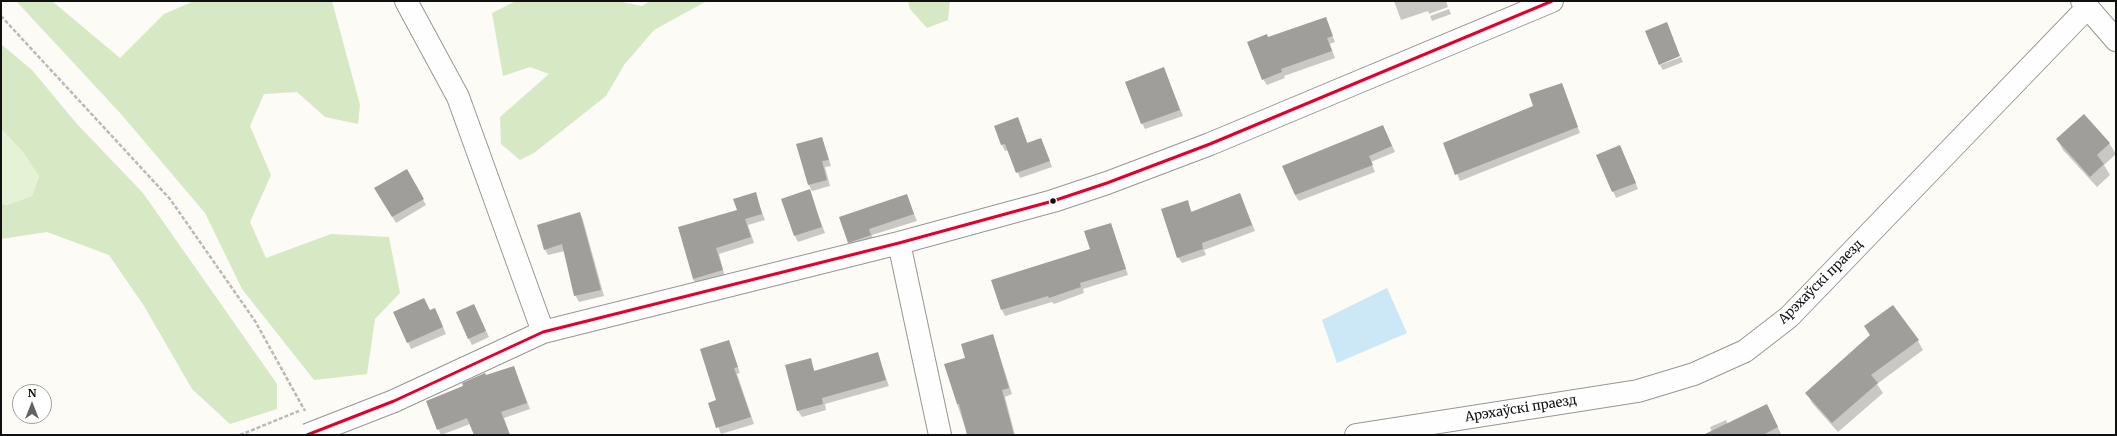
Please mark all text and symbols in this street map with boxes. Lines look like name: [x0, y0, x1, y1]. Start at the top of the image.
unlabelled marker: [1048, 196, 1058, 206]
street label: Арэхаўскі праезд: [1776, 237, 1866, 327]
north arrow: [12, 384, 52, 424]
text: N: [28, 386, 36, 400]
street label: Арэхаўскі праезд: [1464, 392, 1578, 426]

